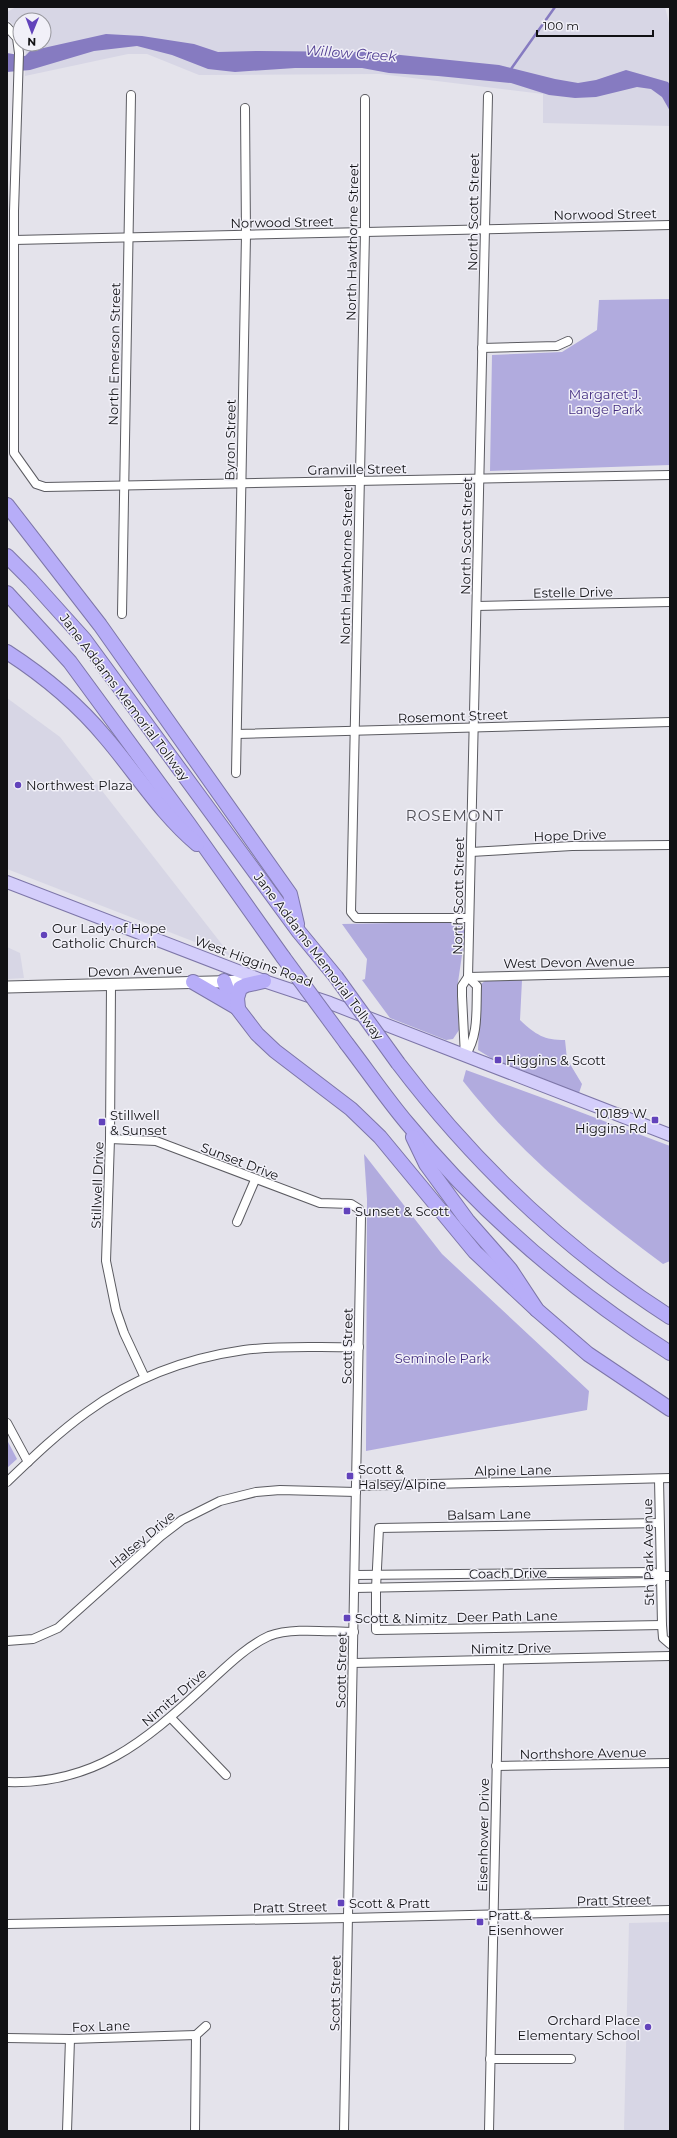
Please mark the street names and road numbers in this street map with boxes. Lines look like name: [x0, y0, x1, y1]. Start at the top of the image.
street label: North Scott Street: [464, 153, 482, 271]
street label: North Hawthorne Street: [343, 163, 361, 321]
street label: Norwood Street: [553, 205, 657, 223]
street label: Norwood Street: [230, 213, 334, 231]
street label: North Emerson Street: [105, 282, 123, 426]
street label: Byron Street: [221, 399, 239, 481]
street label: Granville Street: [307, 460, 407, 478]
street label: North Scott Street: [457, 477, 475, 595]
street label: North Hawthorne Street: [337, 487, 355, 645]
street label: Estelle Drive: [533, 583, 613, 601]
street label: Jane Addams Memorial Tollway: [56, 609, 194, 785]
street label: Rosemont Street: [398, 706, 508, 726]
street label: Hope Drive: [533, 826, 607, 844]
street label: North Scott Street: [449, 837, 467, 955]
street label: Jane Addams Memorial Tollway: [250, 868, 388, 1044]
street label: West Higgins Road: [193, 932, 315, 990]
street label: West Devon Avenue: [503, 953, 635, 971]
street label: Devon Avenue: [87, 960, 183, 980]
street label: Sunset Drive: [199, 1139, 281, 1183]
street label: Stillwell Drive: [87, 1141, 107, 1229]
street label: Scott Street: [338, 1308, 356, 1384]
street label: Alpine Lane: [474, 1461, 552, 1479]
street label: 5th Park Avenue: [639, 1498, 657, 1606]
street label: Balsam Lane: [447, 1505, 531, 1523]
street label: Halsey Drive: [106, 1507, 178, 1571]
street label: Coach Drive: [469, 1564, 547, 1582]
street label: Deer Path Lane: [456, 1607, 558, 1625]
street label: Scott Street: [332, 1632, 350, 1708]
street label: Nimitz Drive: [471, 1639, 552, 1657]
street label: Nimitz Drive: [138, 1664, 210, 1729]
street label: Northshore Avenue: [519, 1744, 647, 1762]
street label: Eisenhower Drive: [474, 1778, 492, 1892]
street label: Pratt Street: [577, 1891, 651, 1909]
street label: Pratt Street: [253, 1898, 327, 1916]
street label: Scott Street: [326, 1955, 344, 2031]
street label: Fox Lane: [72, 2017, 131, 2035]

